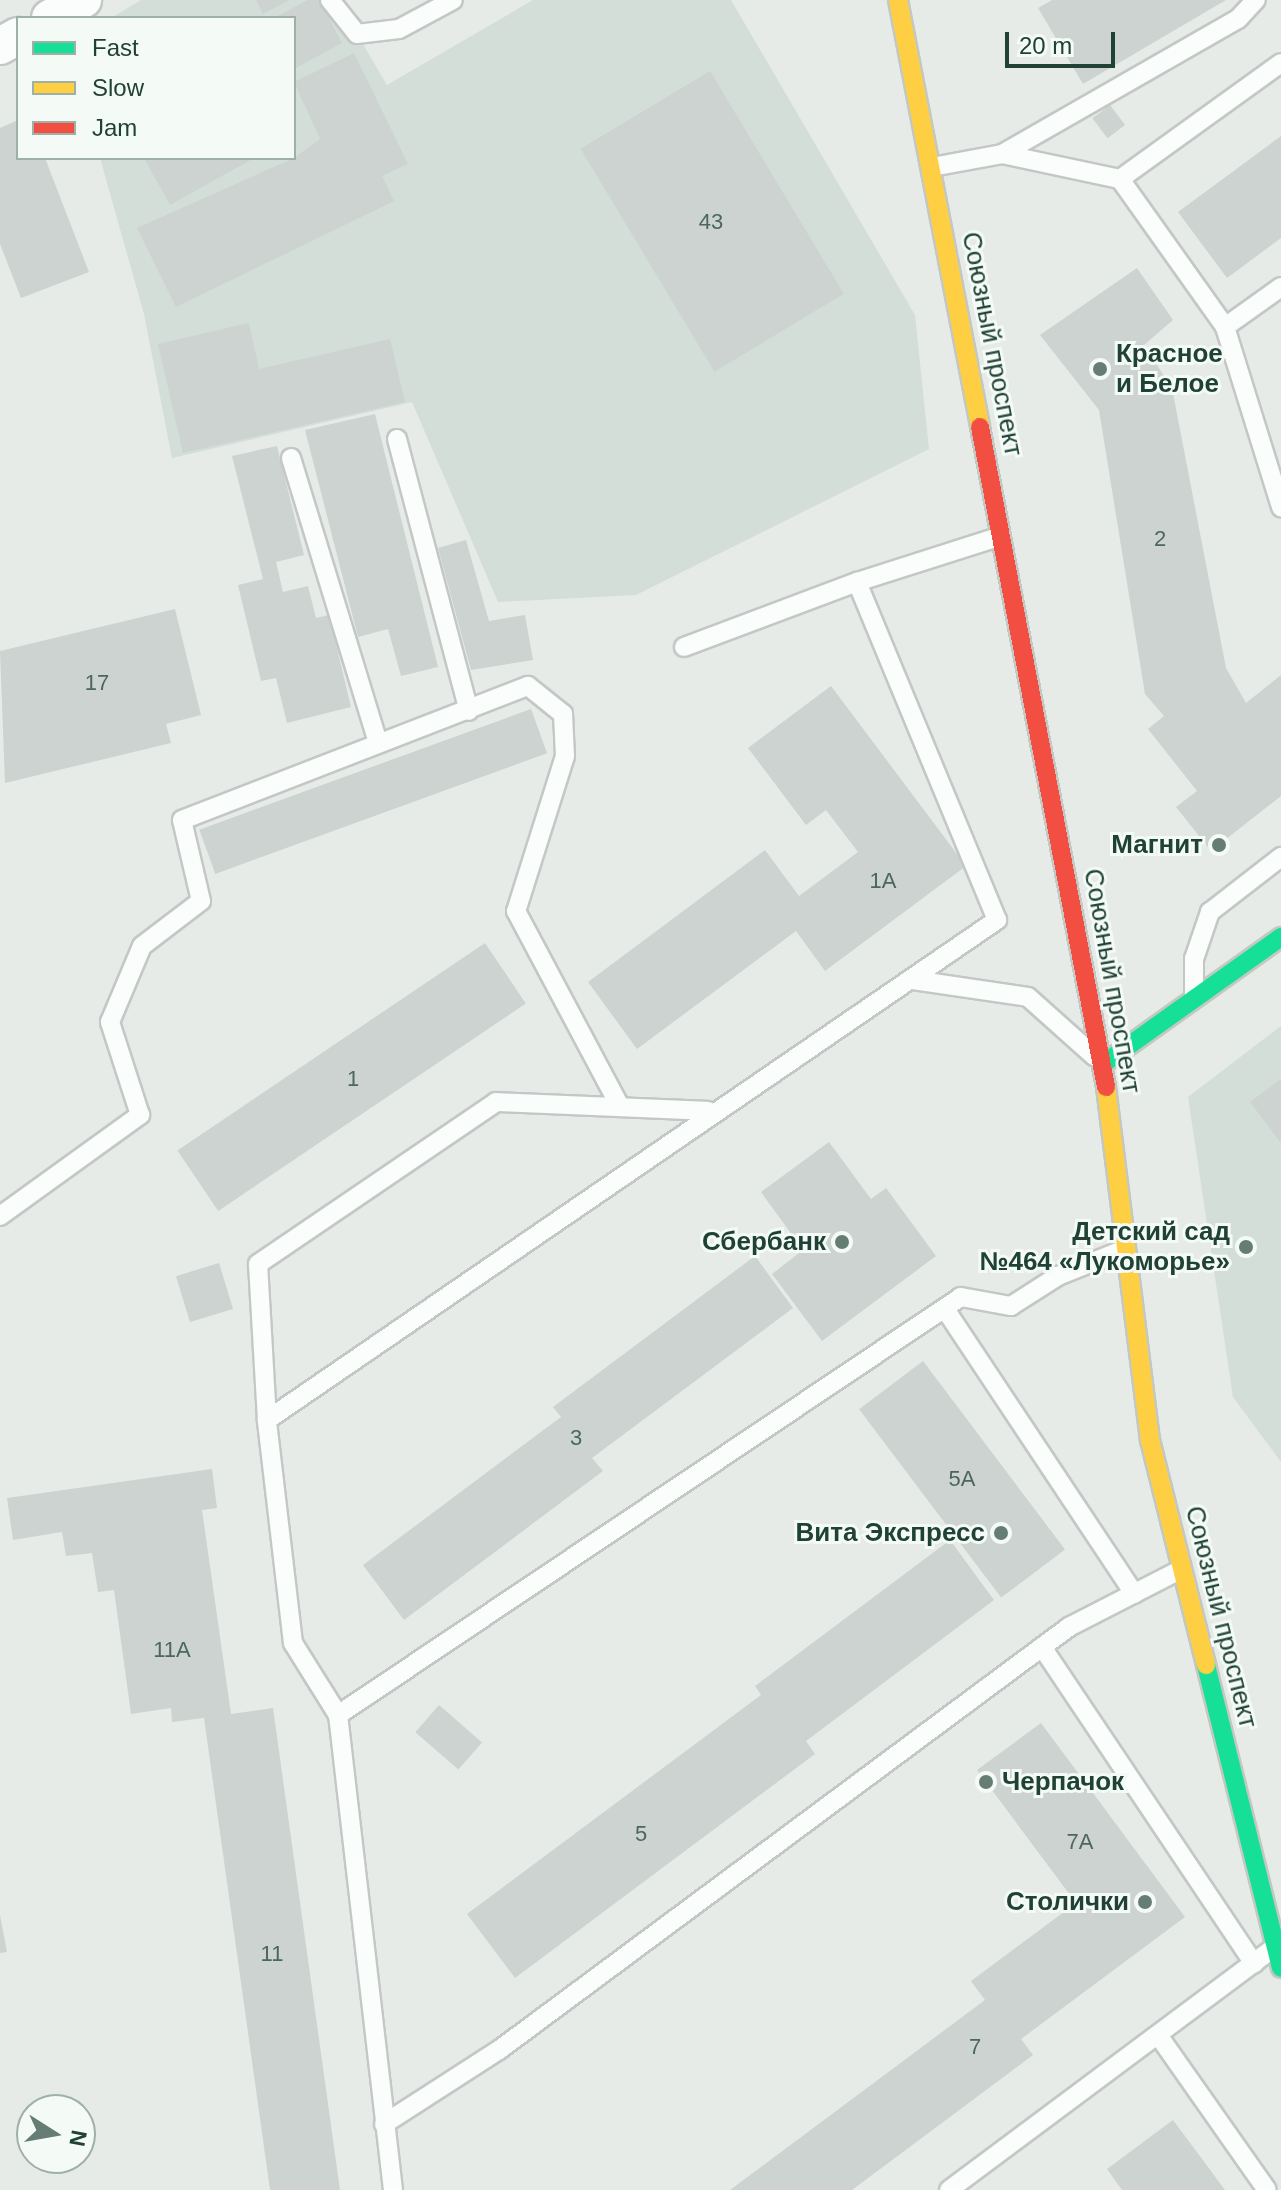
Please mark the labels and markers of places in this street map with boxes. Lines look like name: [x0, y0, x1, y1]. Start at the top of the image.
place label: Красное и Белое: [1116, 338, 1223, 400]
marker: Красное и Белое: [1091, 360, 1109, 378]
place label: Магнит: [1111, 829, 1203, 861]
marker: Магнит: [1210, 836, 1228, 854]
place label: Детский сад №464 «Лукоморье»: [979, 1216, 1230, 1278]
place label: Сбербанк: [702, 1226, 826, 1258]
marker: Сбербанк: [833, 1233, 851, 1251]
marker: Детский сад №464 «Лукоморье»: [1237, 1238, 1255, 1256]
place label: Вита Экспресс: [796, 1517, 985, 1549]
marker: Вита Экспресс: [992, 1524, 1010, 1542]
place label: Черпачок: [1002, 1766, 1124, 1798]
marker: Черпачок: [977, 1773, 995, 1791]
place label: Столички: [1006, 1886, 1129, 1918]
marker: Столички: [1136, 1893, 1154, 1911]

